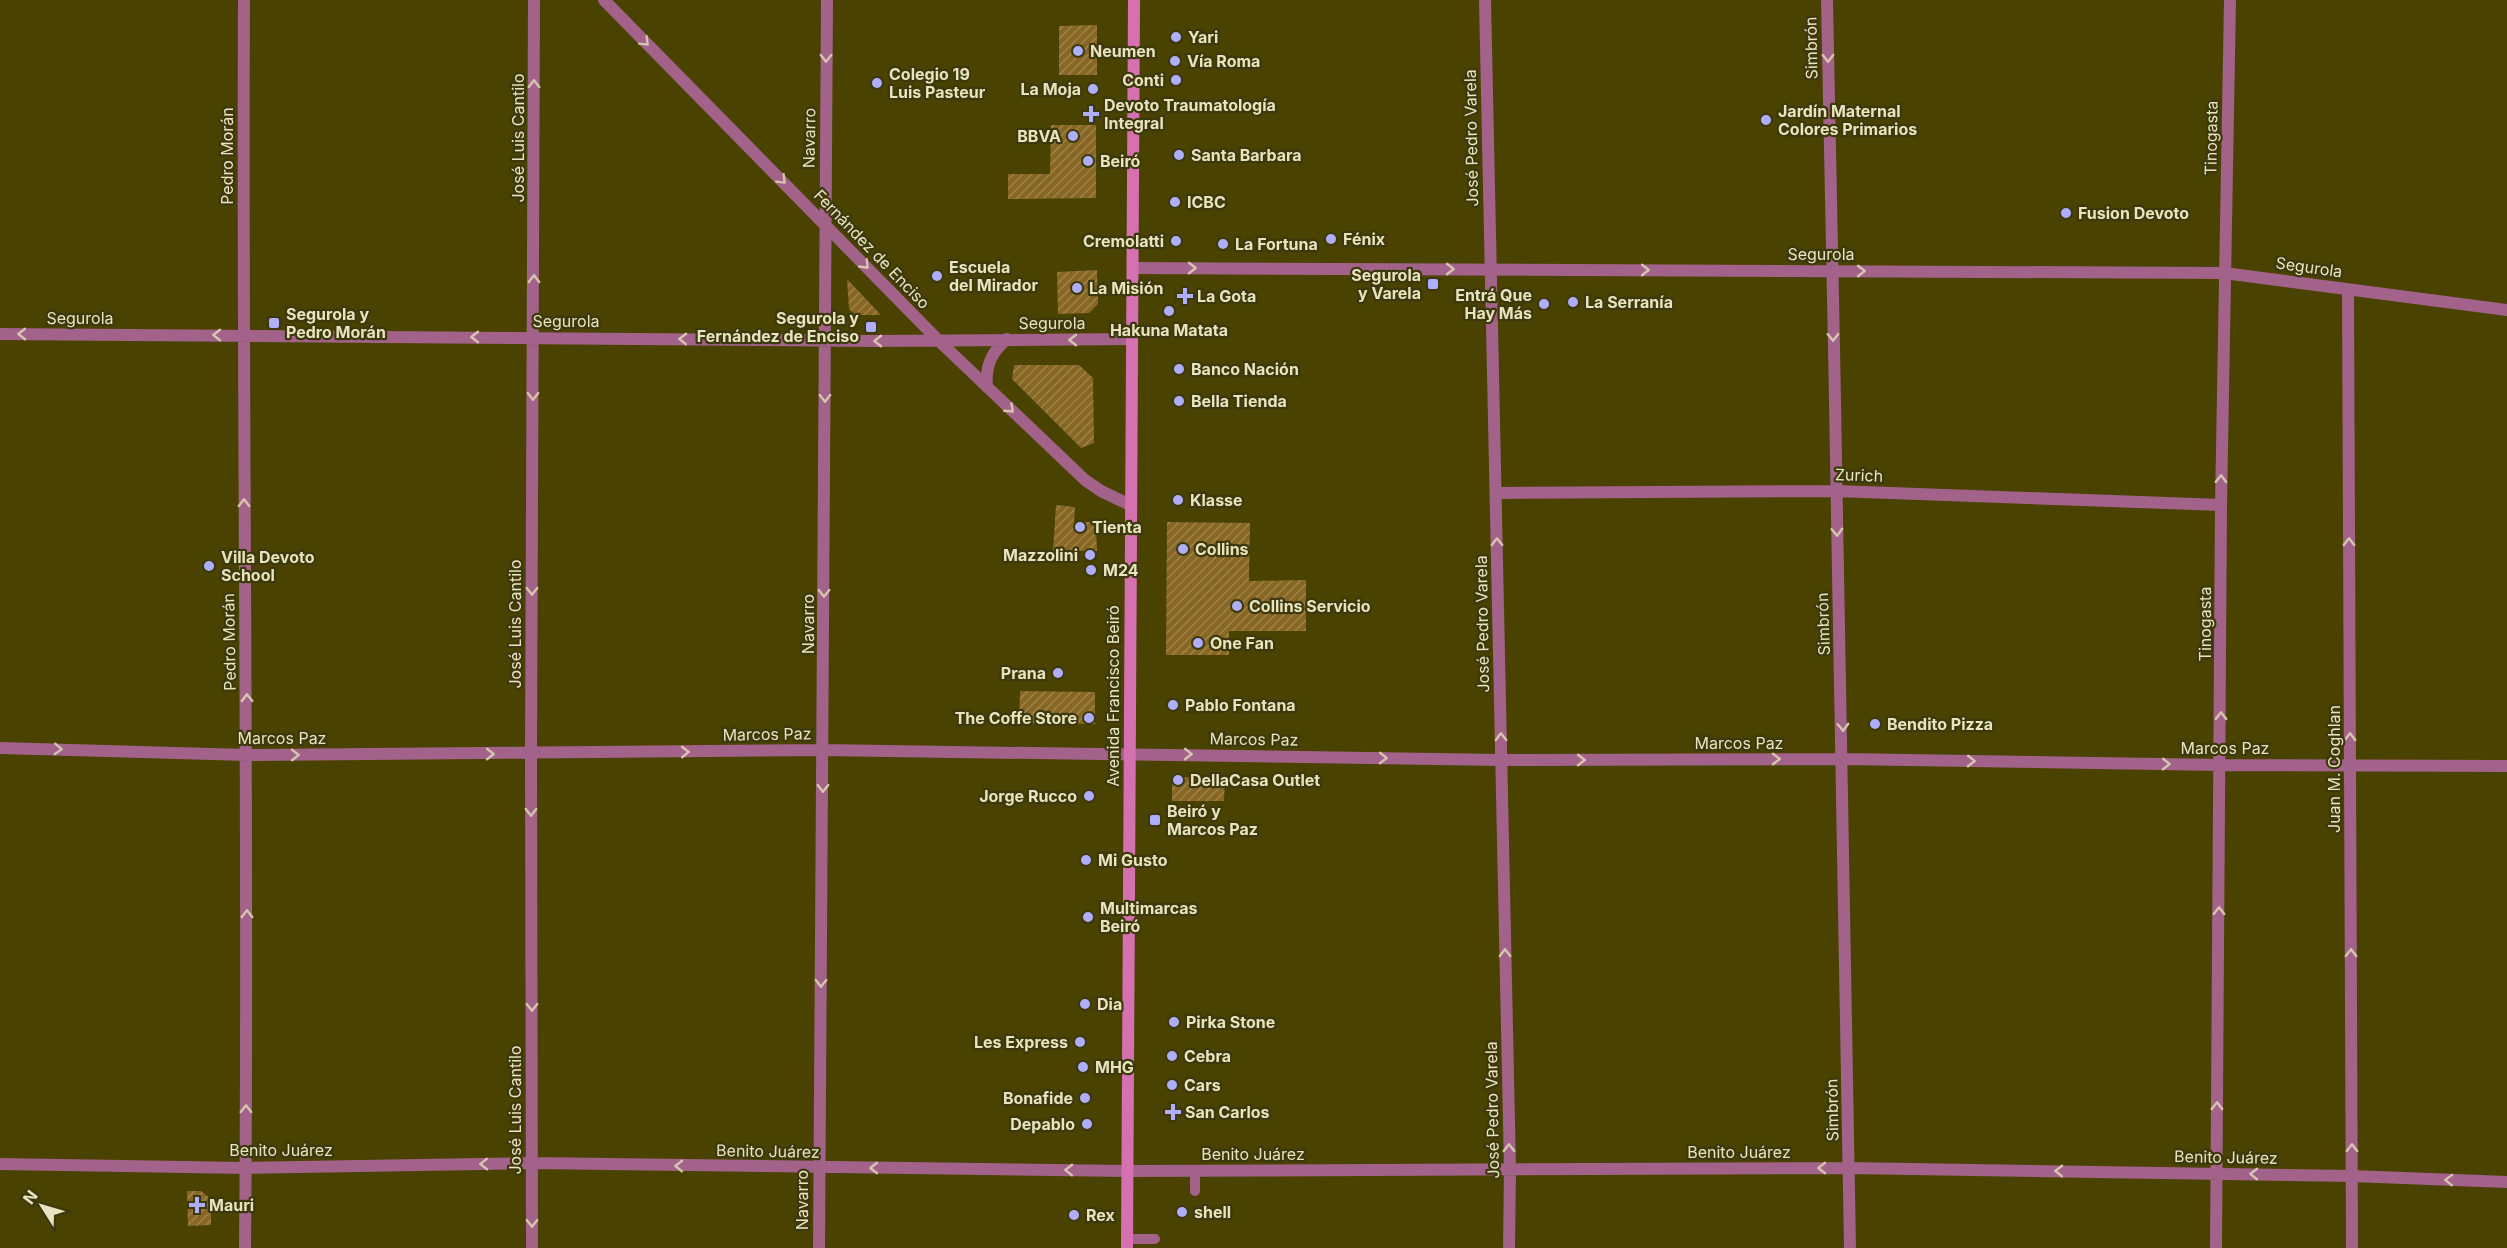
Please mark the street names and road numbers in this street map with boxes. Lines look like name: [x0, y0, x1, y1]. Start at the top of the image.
street label: Simbrón: [1800, 16, 1822, 80]
street label: José Pedro Varela: [1460, 69, 1482, 207]
street label: José Luis Cantilo: [508, 73, 528, 203]
street label: Tinogasta: [2200, 100, 2222, 176]
street label: Pedro Morán: [217, 107, 237, 205]
street label: Navarro: [798, 108, 820, 168]
street label: Fernández de Enciso: [810, 185, 934, 313]
street label: Segurola: [1787, 244, 1855, 264]
street label: Segurola: [2274, 252, 2344, 282]
street label: Segurola: [46, 308, 114, 328]
street label: Segurola: [532, 311, 600, 331]
street label: Segurola: [1018, 313, 1086, 333]
street label: Zurich: [1835, 464, 1883, 486]
street label: José Pedro Varela: [1471, 555, 1493, 693]
street label: José Luis Cantilo: [505, 559, 525, 689]
street label: Tinogasta: [2195, 587, 2215, 661]
street label: Simbrón: [1812, 592, 1834, 656]
street label: Pedro Morán: [218, 593, 240, 691]
street label: Navarro: [798, 594, 818, 654]
street label: Avenida Francisco Beiró: [1103, 605, 1123, 787]
street label: Juan M. Coghlan: [2324, 705, 2344, 833]
street label: Marcos Paz: [722, 723, 812, 745]
street label: Marcos Paz: [238, 728, 326, 748]
street label: Marcos Paz: [1209, 728, 1299, 750]
street label: Marcos Paz: [1695, 733, 1783, 753]
street label: Marcos Paz: [2181, 738, 2269, 758]
street label: José Pedro Varela: [1481, 1041, 1503, 1179]
street label: José Luis Cantilo: [505, 1045, 525, 1175]
street label: Simbrón: [1821, 1078, 1843, 1142]
street label: Benito Juárez: [229, 1140, 333, 1160]
street label: Benito Juárez: [716, 1140, 820, 1162]
street label: Benito Juárez: [1687, 1142, 1791, 1162]
street label: Benito Juárez: [1201, 1144, 1305, 1164]
street label: Benito Juárez: [2174, 1146, 2278, 1168]
street label: Navarro: [792, 1170, 812, 1230]

